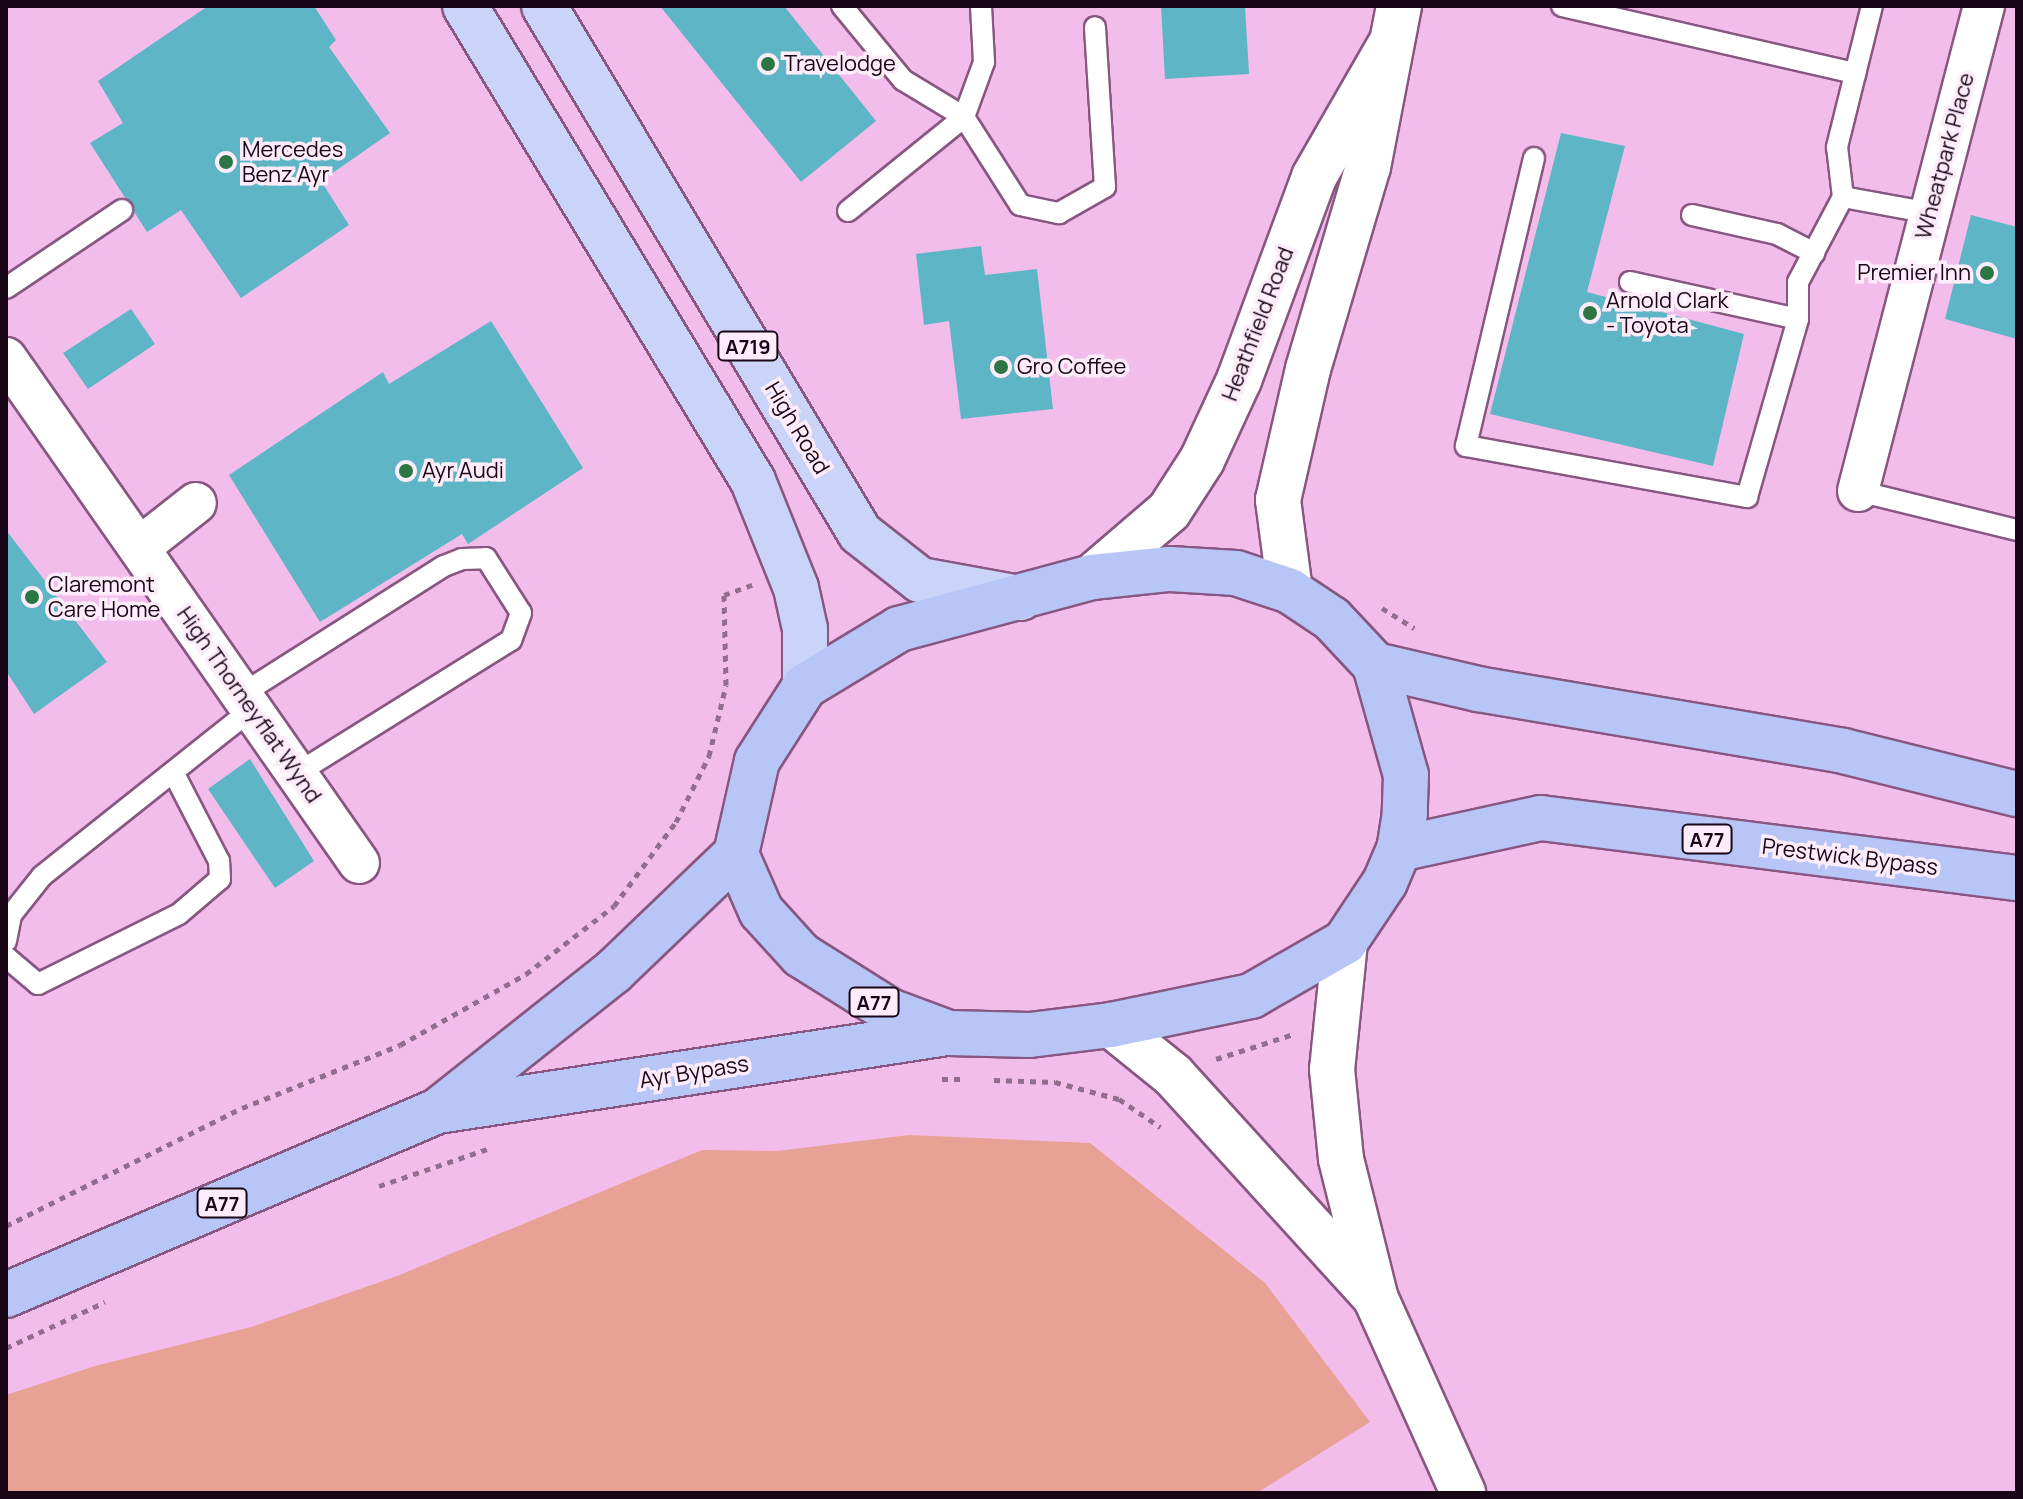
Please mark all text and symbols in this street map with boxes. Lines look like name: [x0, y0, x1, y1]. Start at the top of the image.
place label: Travelodge: [784, 51, 896, 77]
marker: Travelodge: [759, 55, 777, 73]
street label: Wheatpark Place: [1910, 70, 1980, 242]
place label: Mercedes Benz Ayr: [242, 136, 343, 188]
marker: Mercedes Benz Ayr: [217, 153, 235, 171]
street label: Heathfield Road: [1217, 243, 1299, 405]
place label: Premier Inn: [1857, 260, 1971, 286]
marker: Premier Inn: [1978, 264, 1996, 282]
place label: Arnold Clark - Toyota: [1606, 287, 1728, 338]
marker: Arnold Clark - Toyota: [1581, 304, 1599, 322]
road number: A719: [716, 330, 780, 362]
place label: Gro Coffee: [1017, 354, 1126, 380]
marker: Gro Coffee: [992, 358, 1010, 376]
street label: High Road: [759, 377, 835, 479]
place label: Ayr Audi: [422, 458, 504, 484]
marker: Ayr Audi: [397, 462, 415, 480]
place label: Claremont Care Home: [48, 571, 160, 622]
marker: Claremont Care Home: [23, 588, 41, 606]
street label: High Thorneyflat Wynd: [171, 602, 327, 808]
road number: A77: [1681, 823, 1733, 855]
street label: Prestwick Bypass: [1760, 833, 1940, 881]
road number: A77: [848, 986, 900, 1018]
street label: Ayr Bypass: [638, 1050, 750, 1094]
road number: A77: [196, 1187, 248, 1219]

